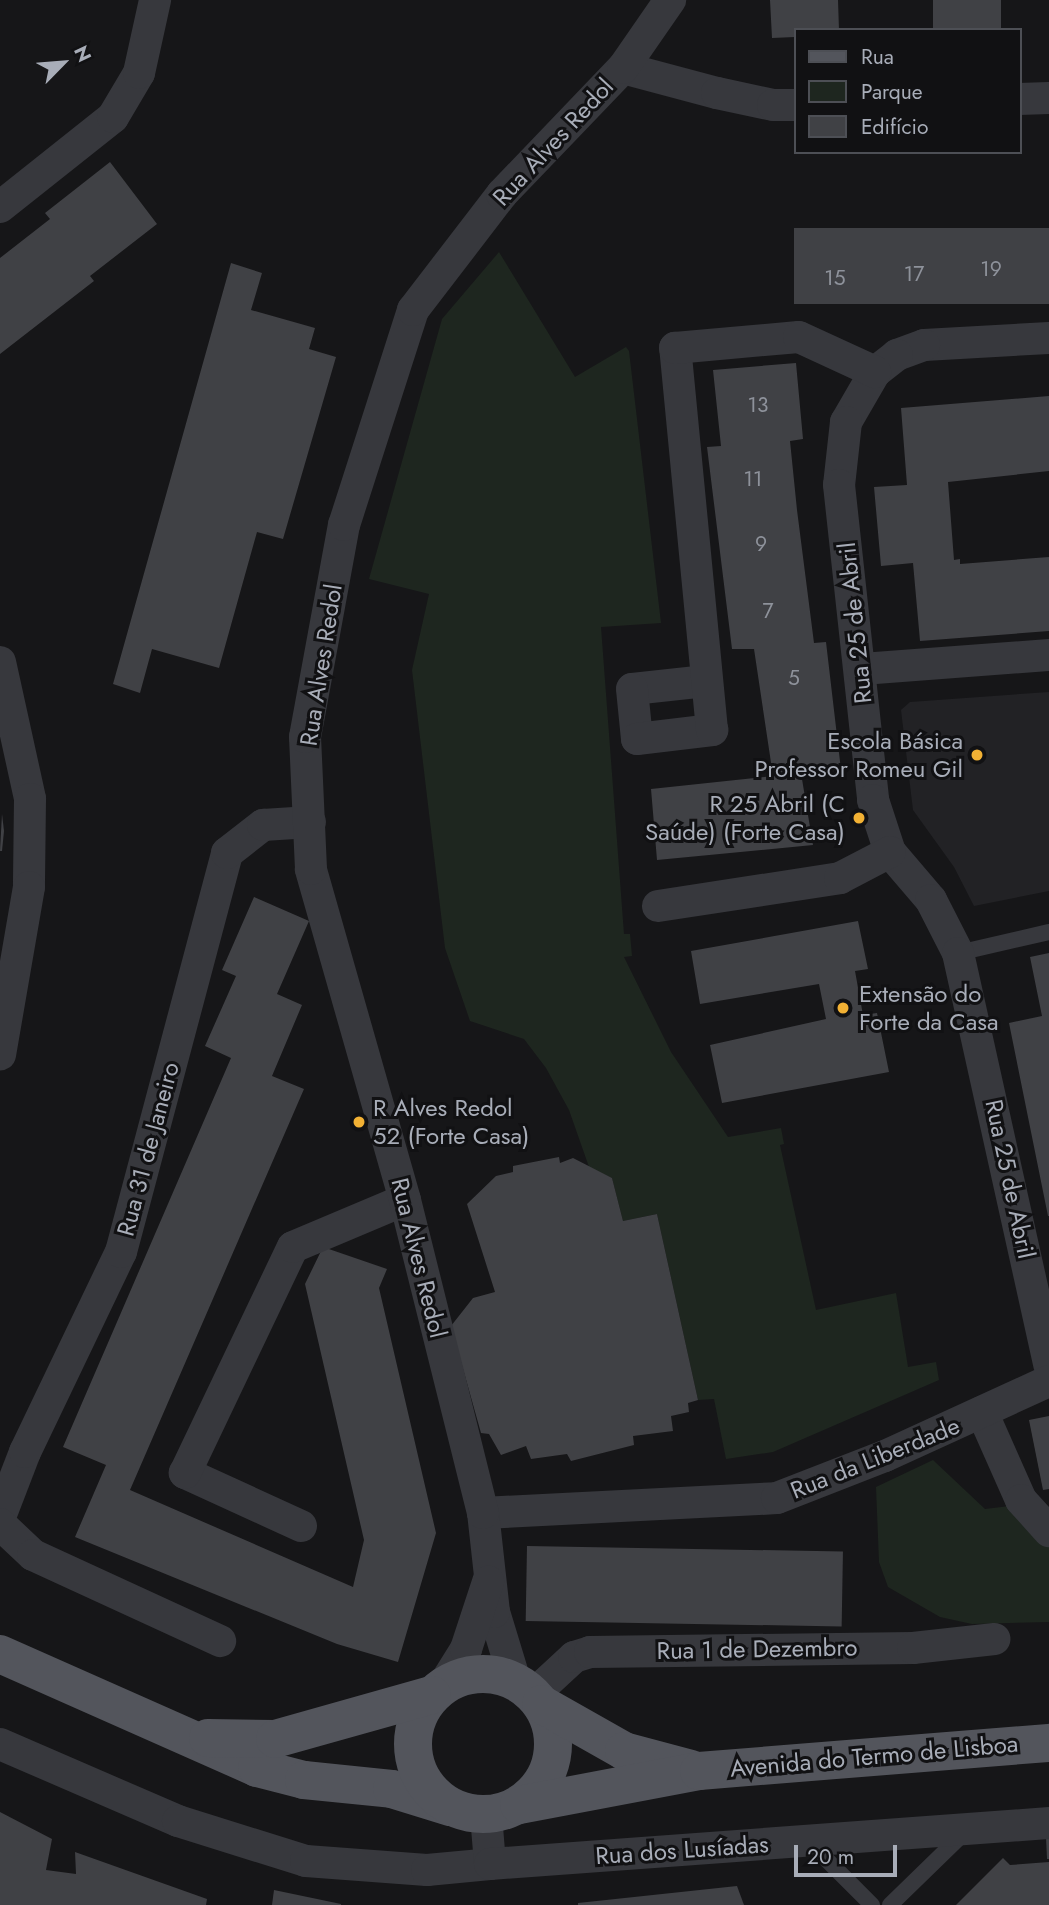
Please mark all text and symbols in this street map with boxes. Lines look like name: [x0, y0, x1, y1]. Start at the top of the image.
north arrow: [28, 28, 98, 98]
legend: [794, 28, 1021, 154]
text: N: [67, 41, 98, 66]
text: Rua: [861, 42, 894, 72]
street label: Rua Alves Redol: [487, 72, 619, 212]
text: Parque: [861, 77, 923, 107]
text: Edifício: [861, 112, 928, 142]
house number: 19: [980, 256, 1002, 282]
house number: 17: [904, 261, 924, 287]
house number: 15: [824, 265, 846, 291]
house number: 13: [748, 392, 768, 418]
house number: 11: [744, 466, 762, 492]
house number: 9: [755, 531, 767, 557]
street label: Rua 25 de Abril: [832, 541, 878, 705]
street label: Rua Alves Redol: [294, 582, 348, 748]
house number: 7: [762, 598, 774, 624]
house number: 5: [788, 665, 800, 691]
place label: Escola Básica Professor Romeu Gil: [754, 727, 963, 783]
marker: Escola Básica Professor Romeu Gil: [969, 747, 985, 763]
place label: R 25 Abril (C Saúde) (Forte Casa): [645, 790, 845, 846]
marker: R 25 Abril (C Saúde) (Forte Casa): [851, 810, 867, 826]
place label: Extensão do Forte da Casa: [859, 980, 999, 1036]
marker: Extensão do Forte da Casa: [833, 998, 853, 1018]
street label: Rua 31 de Janeiro: [111, 1059, 185, 1239]
place label: R Alves Redol 52 (Forte Casa): [373, 1094, 529, 1150]
street label: Rua 25 de Abril: [979, 1097, 1041, 1261]
marker: R Alves Redol 52 (Forte Casa): [351, 1114, 367, 1130]
street label: Rua Alves Redol: [385, 1175, 453, 1341]
street label: Rua da Liberdade: [786, 1411, 964, 1505]
street label: Rua 1 de Dezembro: [656, 1633, 858, 1665]
street label: Avenida do Termo de Lisboa: [729, 1729, 1019, 1783]
street label: Rua dos Lusíadas: [594, 1830, 770, 1870]
scale bar: [797, 1832, 900, 1876]
text: 20 m: [807, 1842, 854, 1872]

